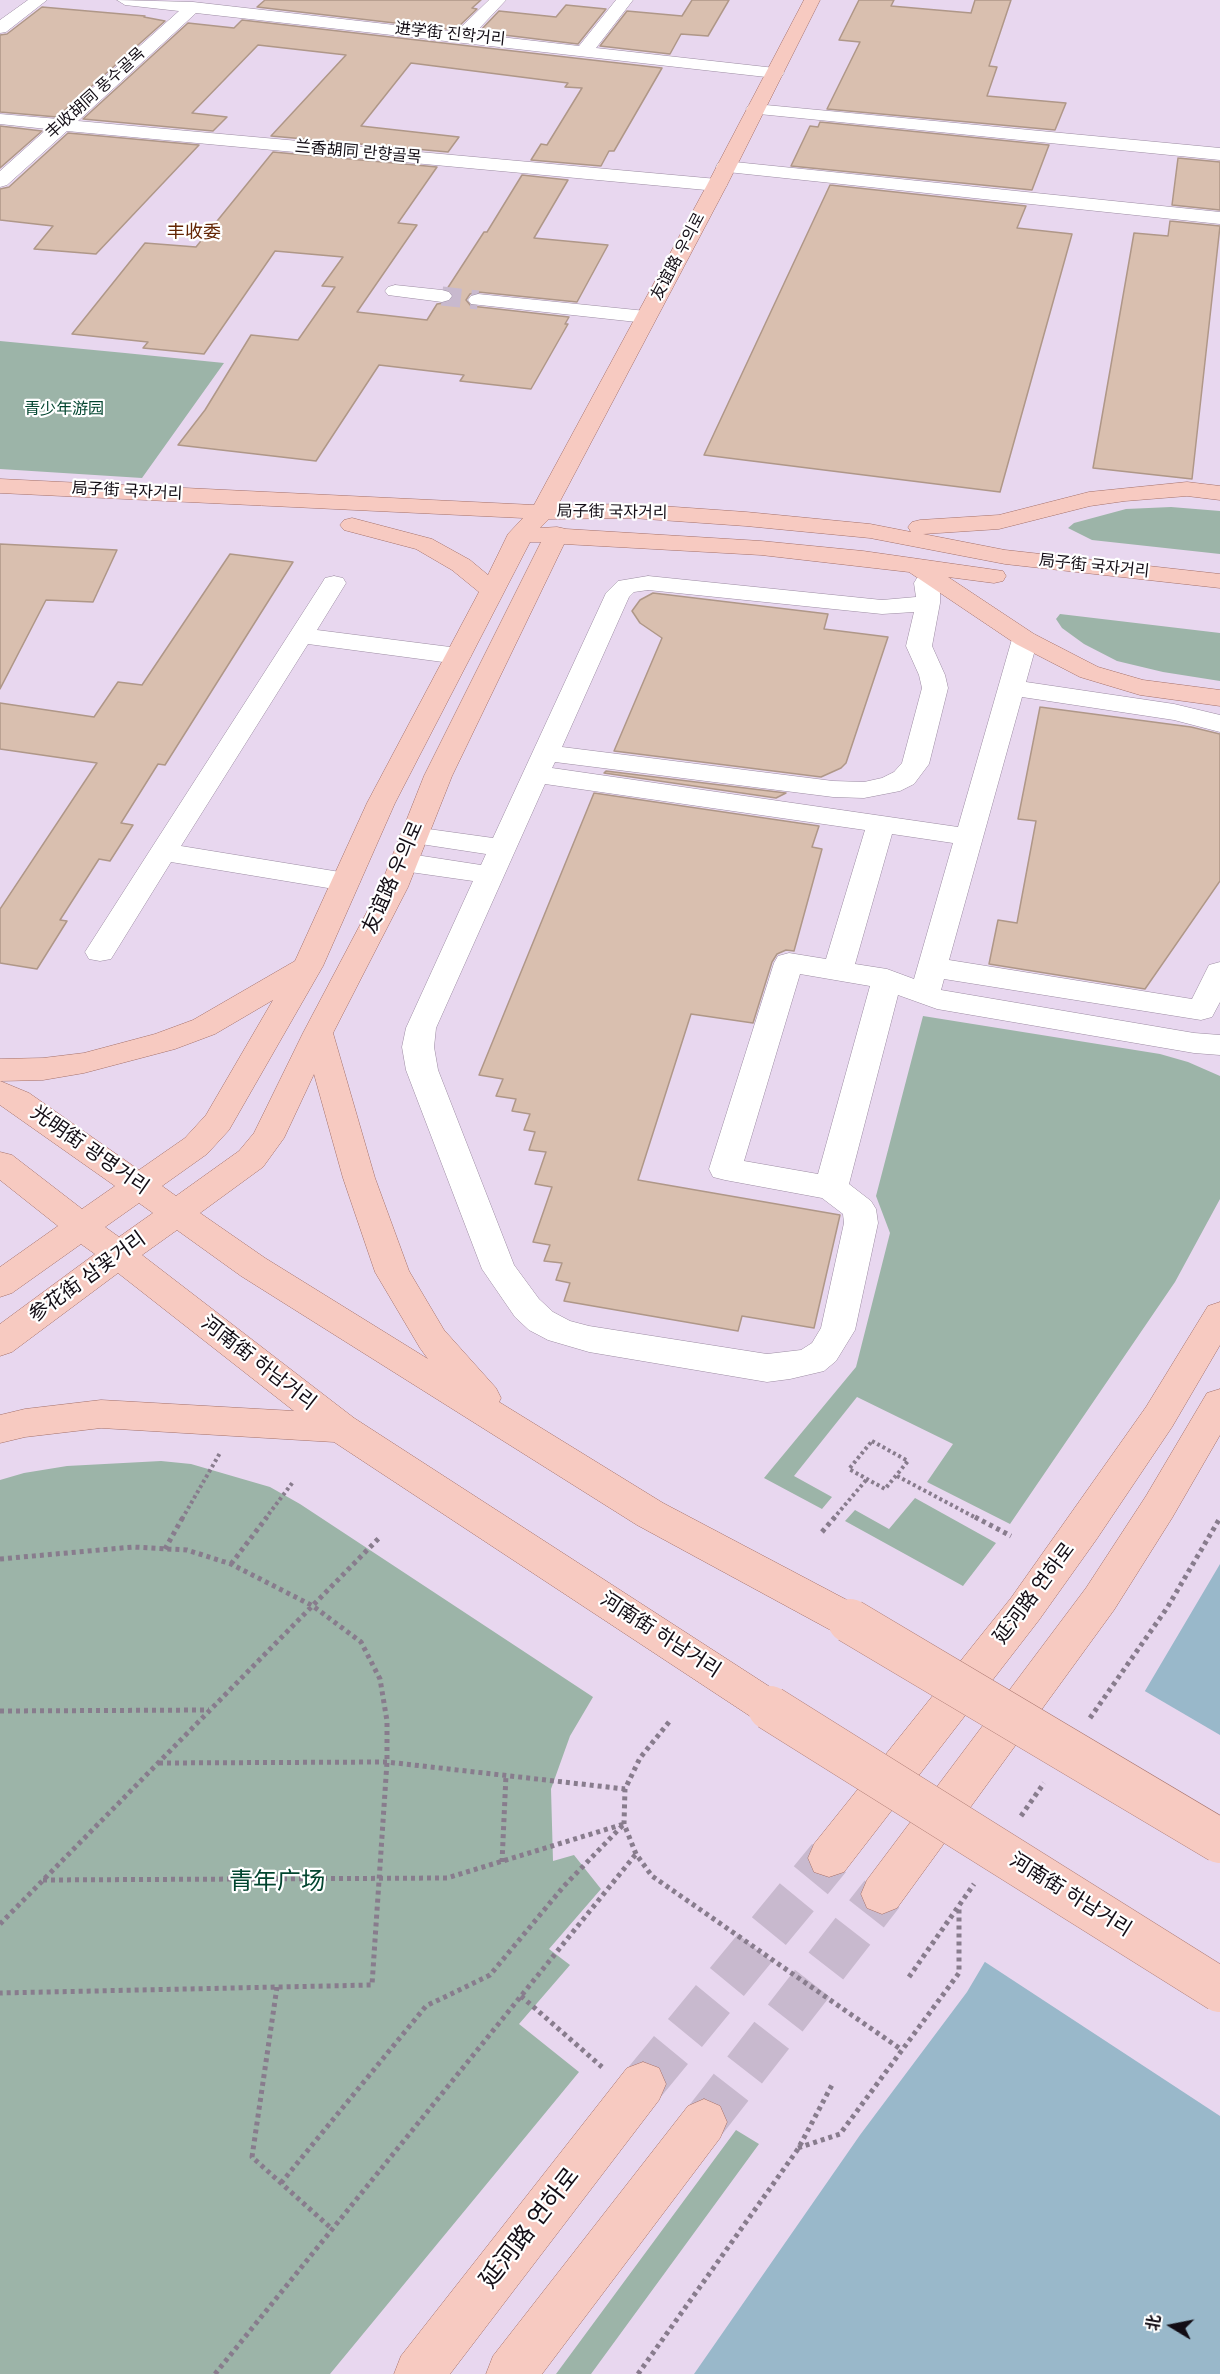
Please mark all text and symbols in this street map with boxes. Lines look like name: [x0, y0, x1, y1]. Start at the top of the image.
street label: 进学街 진학거리: [394, 20, 506, 50]
street label: 丰收胡同 풍수골목: [42, 44, 150, 144]
street label: 兰香胡同 란향골목: [294, 138, 422, 168]
street label: 友谊路 우의로: [648, 210, 710, 304]
district label: 丰收委: [167, 223, 221, 245]
park label: 青少年游园: [24, 400, 104, 420]
street label: 局子街 국자거리: [71, 480, 183, 504]
street label: 局子街 국자거리: [556, 502, 668, 524]
street label: 局子街 국자거리: [1038, 552, 1150, 582]
street label: 友谊路 우의로: [359, 818, 429, 938]
street label: 光明街 광명거리: [25, 1101, 153, 1201]
street label: 参花街 삼꽃거리: [25, 1228, 151, 1328]
street label: 河南街 하남거리: [196, 1312, 320, 1416]
street label: 延河路 연하로: [989, 1539, 1081, 1649]
street label: 河南街 하남거리: [595, 1588, 725, 1684]
street label: 河南街 하남거리: [1005, 1849, 1135, 1943]
park label: 青年广场: [229, 1869, 325, 1897]
street label: 延河路 연하로: [475, 2163, 587, 2295]
north arrow: [1142, 2296, 1202, 2356]
text: 北: [1142, 2313, 1166, 2333]

